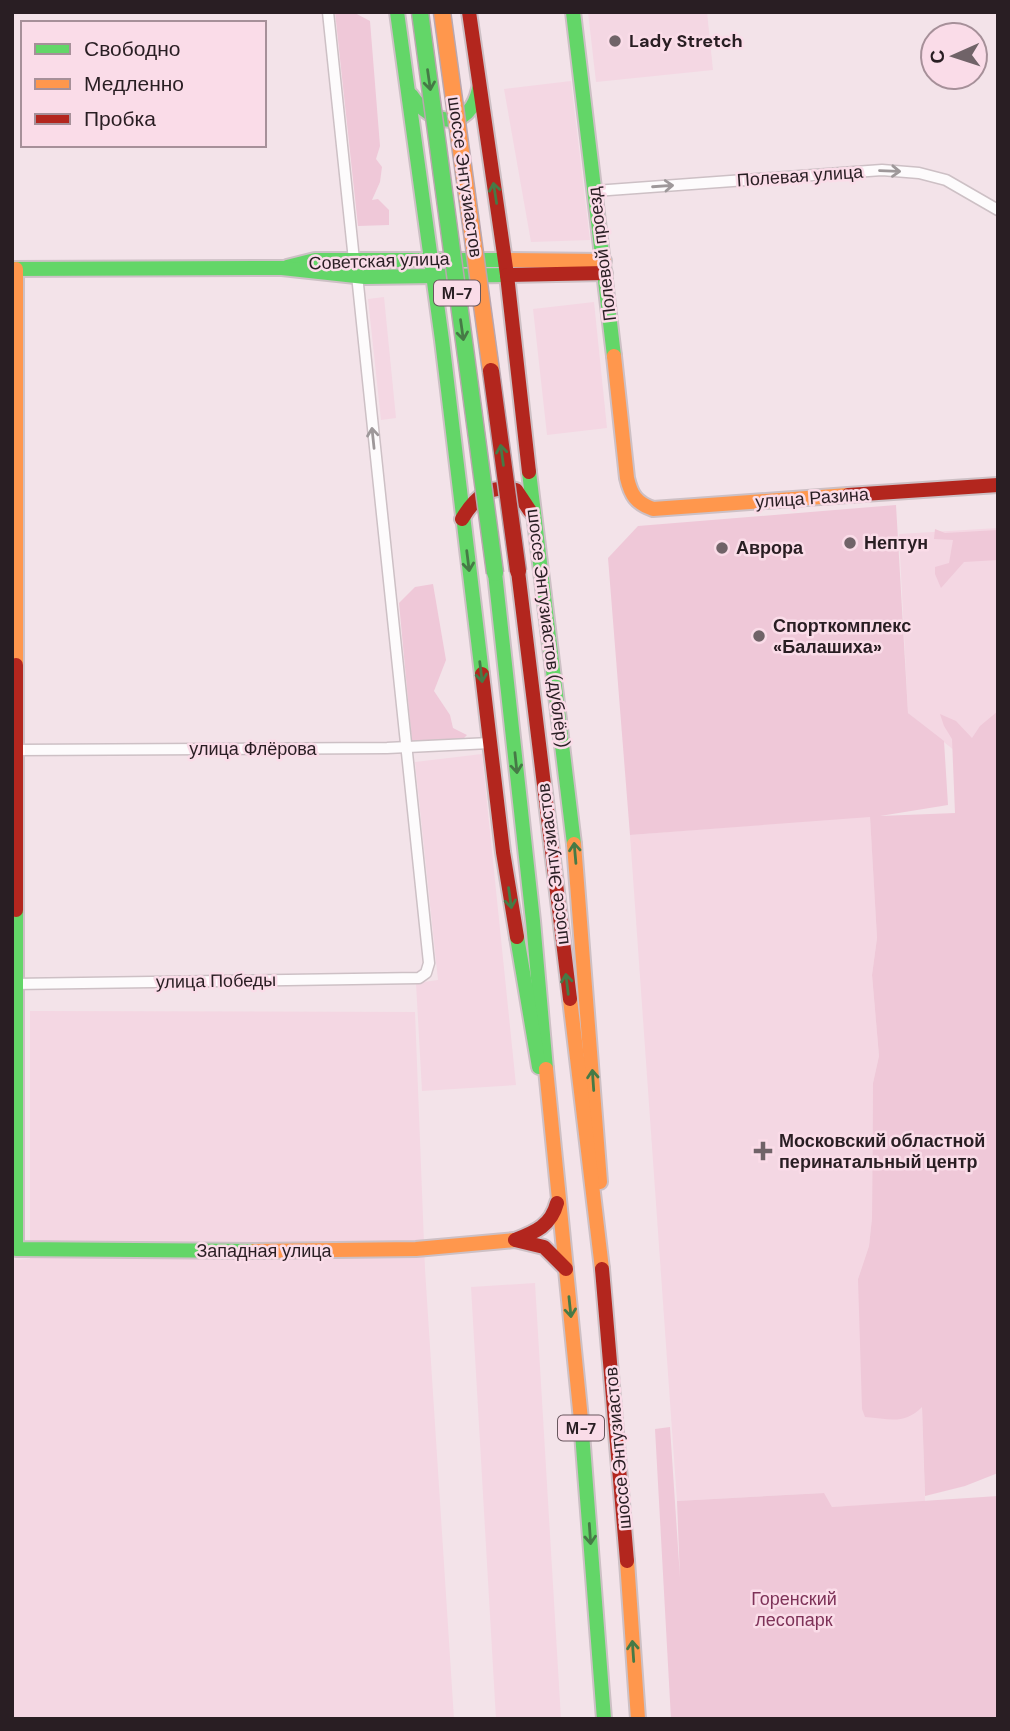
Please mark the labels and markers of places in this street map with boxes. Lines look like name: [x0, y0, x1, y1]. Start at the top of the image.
place label: Lady Stretch: [629, 29, 743, 53]
marker: Lady Stretch: [607, 33, 623, 49]
place label: Нептун: [864, 531, 928, 555]
marker: Нептун: [842, 535, 858, 551]
place label: Аврора: [736, 536, 804, 560]
marker: Аврора: [714, 540, 730, 556]
place label: Спорткомплекс «Балашиха»: [773, 614, 911, 659]
marker: Спорткомплекс «Балашиха»: [751, 628, 767, 644]
place label: Московский областной перинатальный центр: [779, 1129, 985, 1174]
marker: Московский областной перинатальный центр: [753, 1141, 773, 1161]

